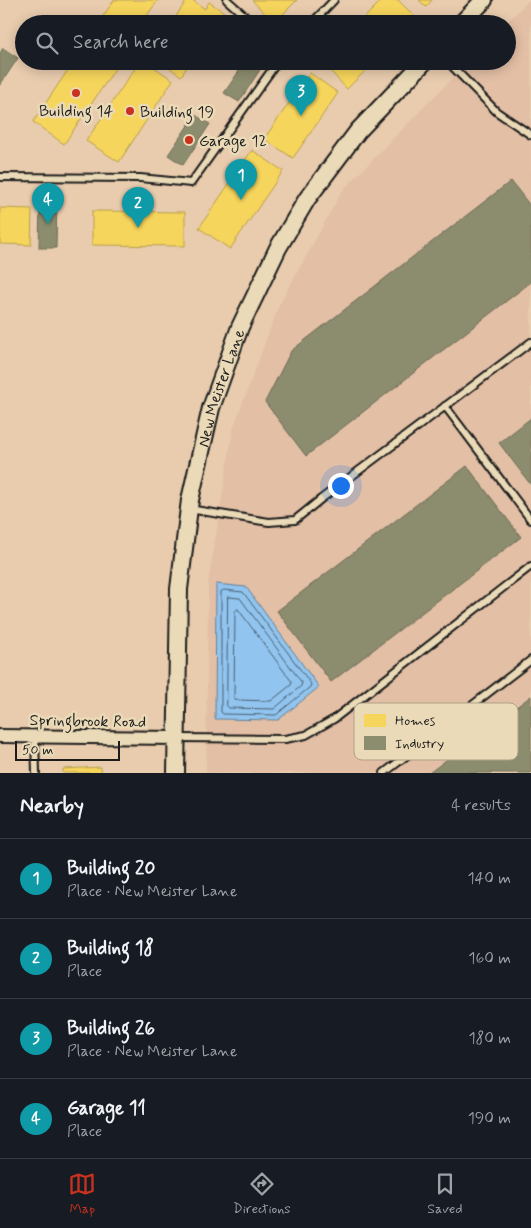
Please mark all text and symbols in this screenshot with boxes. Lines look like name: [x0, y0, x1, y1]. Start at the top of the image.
search box: [15, 15, 516, 70]
icon: search: [33, 29, 61, 57]
text: Search here: [73, 30, 169, 55]
pin: 3: [285, 75, 317, 116]
marker: Building 14: [70, 87, 82, 99]
place label: Building 14: [39, 101, 113, 123]
place label: Building 19: [140, 102, 214, 124]
marker: Building 19: [124, 105, 136, 117]
place label: Garage 12: [199, 131, 267, 153]
marker: Garage 12: [183, 134, 195, 146]
pin: 1: [225, 159, 257, 200]
pin: 4: [32, 183, 64, 224]
pin: 2: [122, 187, 154, 228]
street label: New Meister Lane: [193, 326, 251, 449]
your location: [328, 473, 354, 499]
legend: [354, 703, 518, 760]
street label: Springbrook Road: [30, 710, 146, 734]
text: Homes: [395, 712, 436, 730]
text: Industry: [395, 735, 444, 753]
scale bar: [15, 738, 120, 761]
text: 50 m: [22, 741, 53, 759]
text: Nearby: [20, 792, 84, 820]
text: 4 results: [451, 795, 511, 816]
text: Building 20: [67, 856, 155, 881]
text: 1: [32, 868, 40, 889]
text: 140 m: [467, 868, 511, 889]
text: Place · New Meister Lane: [67, 881, 238, 902]
text: Building 18: [67, 936, 154, 961]
text: 2: [32, 948, 40, 969]
text: 160 m: [468, 948, 511, 969]
text: Place: [67, 961, 102, 982]
text: Building 26: [67, 1016, 155, 1041]
text: 3: [32, 1028, 40, 1049]
text: 180 m: [468, 1028, 511, 1049]
text: Place · New Meister Lane: [67, 1041, 238, 1062]
text: Garage 11: [67, 1096, 146, 1121]
text: 4: [31, 1108, 41, 1129]
text: 190 m: [468, 1108, 511, 1129]
text: Place: [67, 1121, 102, 1142]
tab: Map: [68, 1170, 96, 1218]
tab: Directions: [233, 1170, 291, 1218]
tab: Saved: [427, 1170, 463, 1218]

